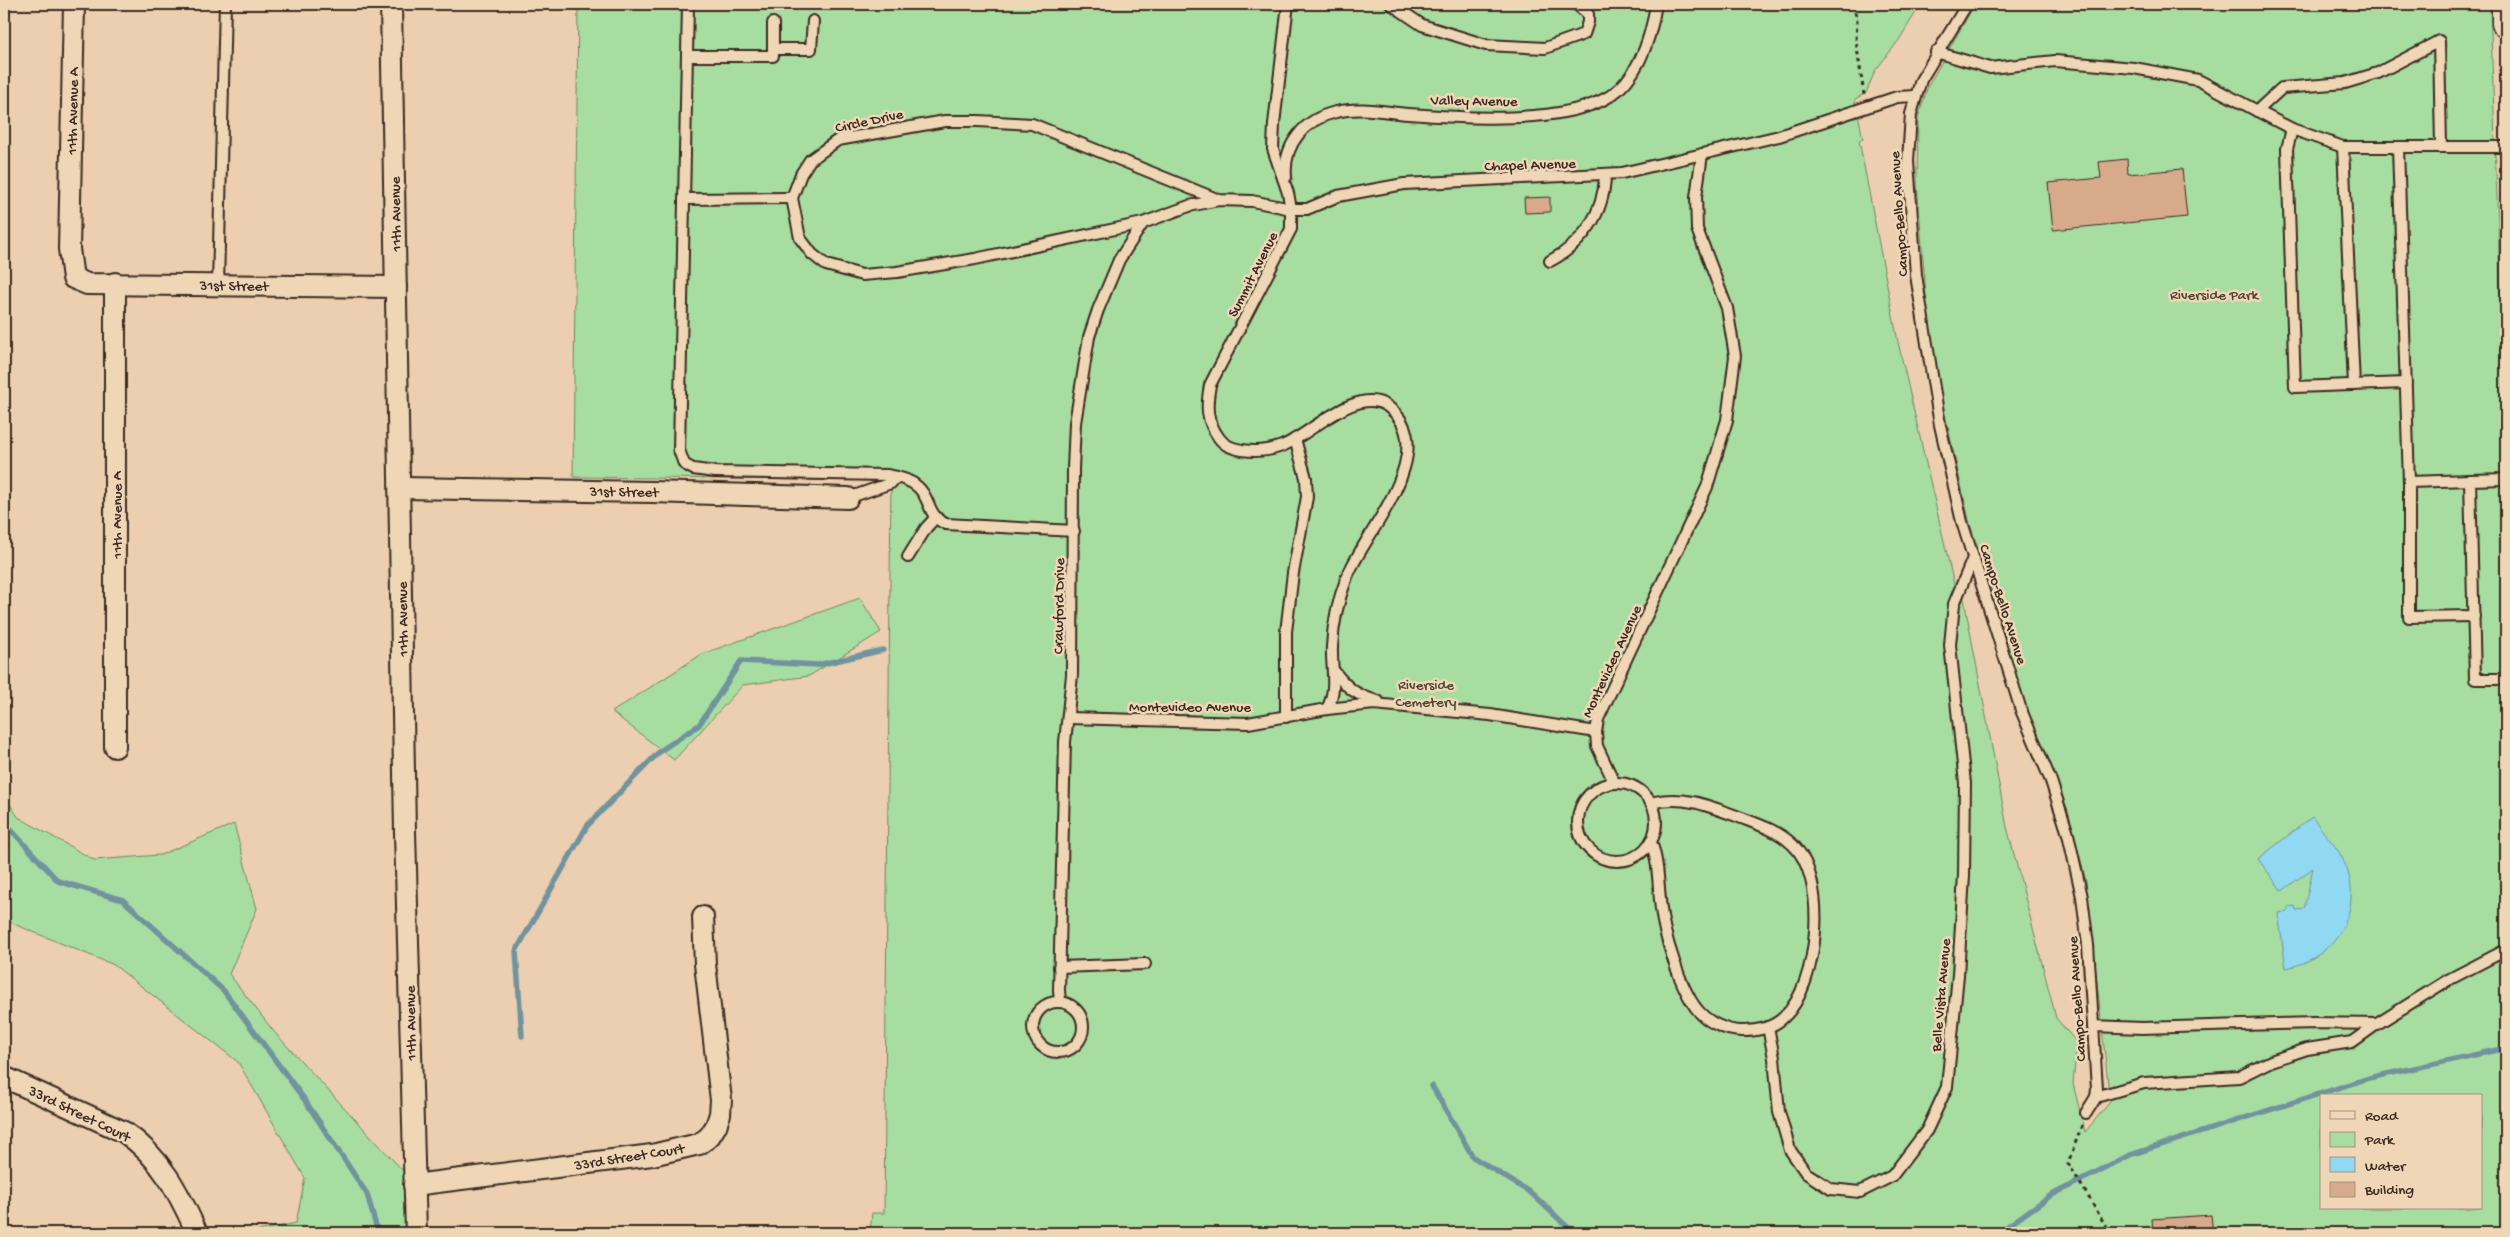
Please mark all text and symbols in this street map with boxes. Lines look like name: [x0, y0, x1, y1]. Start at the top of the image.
street label: 11th Avenue A: [64, 66, 84, 156]
street label: Valley Avenue: [1429, 92, 1518, 112]
street label: Circle Drive: [834, 106, 905, 138]
street label: Campo-Bello Avenue: [1887, 150, 1913, 277]
street label: Chapel Avenue: [1484, 155, 1576, 177]
street label: 11th Avenue: [387, 176, 407, 253]
street label: Summit Avenue: [1225, 229, 1283, 321]
street label: 31st Street: [198, 277, 271, 297]
park label: Riverside Park: [2170, 287, 2259, 305]
street label: 11th Avenue A: [109, 470, 127, 560]
street label: 31st Street: [588, 483, 661, 503]
street label: Campo-Bello Avenue: [1974, 542, 2030, 667]
street label: Crawford Drive: [1050, 558, 1070, 654]
street label: 11th Avenue: [394, 581, 414, 658]
street label: Montevideo Avenue: [1579, 603, 1647, 721]
park label: Riverside Cemetery: [1396, 677, 1457, 712]
street label: Montevideo Avenue: [1129, 699, 1251, 717]
street label: Campo-Bello Avenue: [2065, 935, 2091, 1062]
street label: Belle Vista Avenue: [1928, 938, 1956, 1054]
street label: 11th Avenue: [402, 985, 422, 1062]
street label: 33rd Street Court: [24, 1082, 135, 1148]
legend: [2320, 1094, 2482, 1210]
text: Road: [2365, 1108, 2399, 1126]
text: Park: [2364, 1132, 2395, 1150]
street label: 33rd Street Court: [572, 1140, 687, 1176]
text: Water: [2365, 1158, 2407, 1176]
text: Building: [2364, 1182, 2414, 1200]

